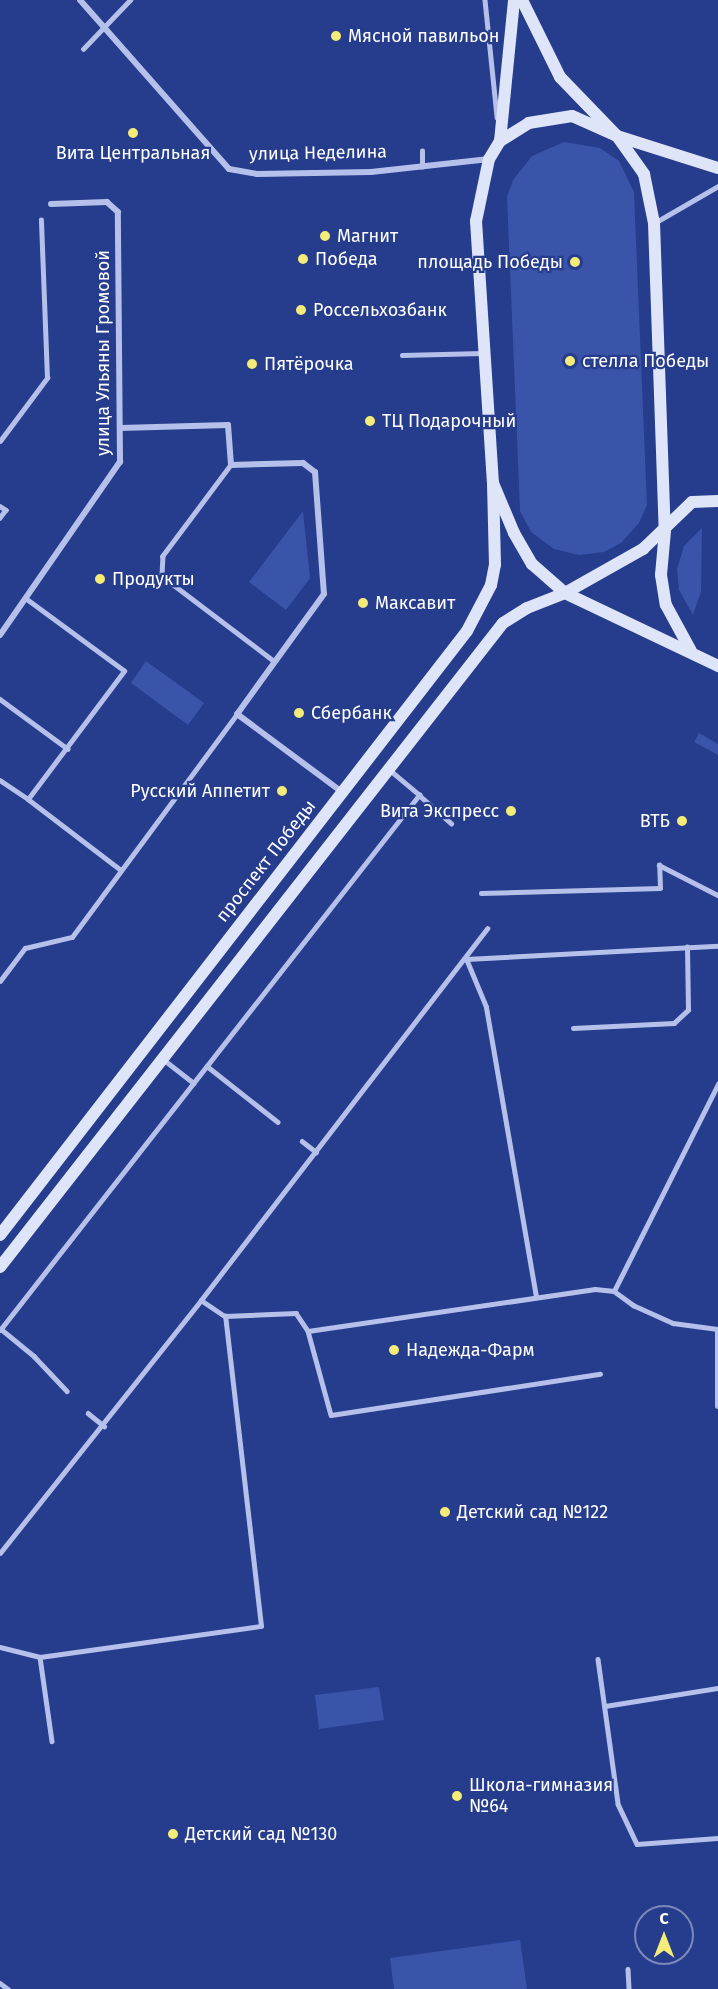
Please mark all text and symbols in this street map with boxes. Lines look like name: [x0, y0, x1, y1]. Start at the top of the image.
place label: Мясной павильон: [348, 25, 499, 47]
marker: Мясной павильон: [329, 29, 343, 43]
marker: Вита Центральная: [126, 126, 140, 140]
street label: улица Неделина: [249, 141, 387, 165]
place label: Вита Центральная: [56, 142, 210, 164]
place label: Магнит: [337, 225, 398, 247]
marker: Магнит: [318, 229, 332, 243]
place label: Победа: [315, 248, 378, 270]
street label: улица Ульяны Громовой: [92, 250, 114, 456]
place label: площадь Победы: [417, 251, 563, 273]
marker: Победа: [296, 252, 310, 266]
marker: площадь Победы: [568, 255, 582, 269]
place label: Россельхозбанк: [313, 299, 447, 321]
marker: Россельхозбанк: [294, 303, 308, 317]
place label: стелла Победы: [582, 350, 709, 372]
place label: Пятёрочка: [264, 353, 354, 375]
marker: стелла Победы: [563, 354, 577, 368]
marker: Пятёрочка: [245, 357, 259, 371]
place label: ТЦ Подарочный: [382, 410, 516, 432]
marker: ТЦ Подарочный: [363, 414, 377, 428]
place label: Продукты: [112, 568, 195, 590]
marker: Продукты: [93, 572, 107, 586]
place label: Максавит: [375, 592, 455, 614]
marker: Максавит: [356, 596, 370, 610]
place label: Сбербанк: [311, 702, 392, 724]
marker: Сбербанк: [292, 706, 306, 720]
place label: Русский Аппетит: [130, 780, 270, 802]
marker: Русский Аппетит: [275, 784, 289, 798]
street label: проспект Победы: [212, 796, 320, 926]
place label: Вита Экспресс: [380, 800, 499, 822]
marker: Вита Экспресс: [504, 804, 518, 818]
place label: ВТБ: [640, 810, 670, 832]
marker: ВТБ: [675, 814, 689, 828]
place label: Надежда-Фарм: [406, 1339, 535, 1361]
marker: Надежда-Фарм: [387, 1343, 401, 1357]
place label: Детский сад №122: [457, 1501, 608, 1523]
marker: Детский сад №122: [438, 1505, 452, 1519]
place label: Школа-гимназия №64: [469, 1775, 613, 1818]
marker: Школа-гимназия №64: [450, 1789, 464, 1803]
place label: Детский сад №130: [185, 1823, 337, 1845]
marker: Детский сад №130: [166, 1827, 180, 1841]
north arrow: [634, 1905, 694, 1965]
text: С: [659, 1909, 669, 1928]

